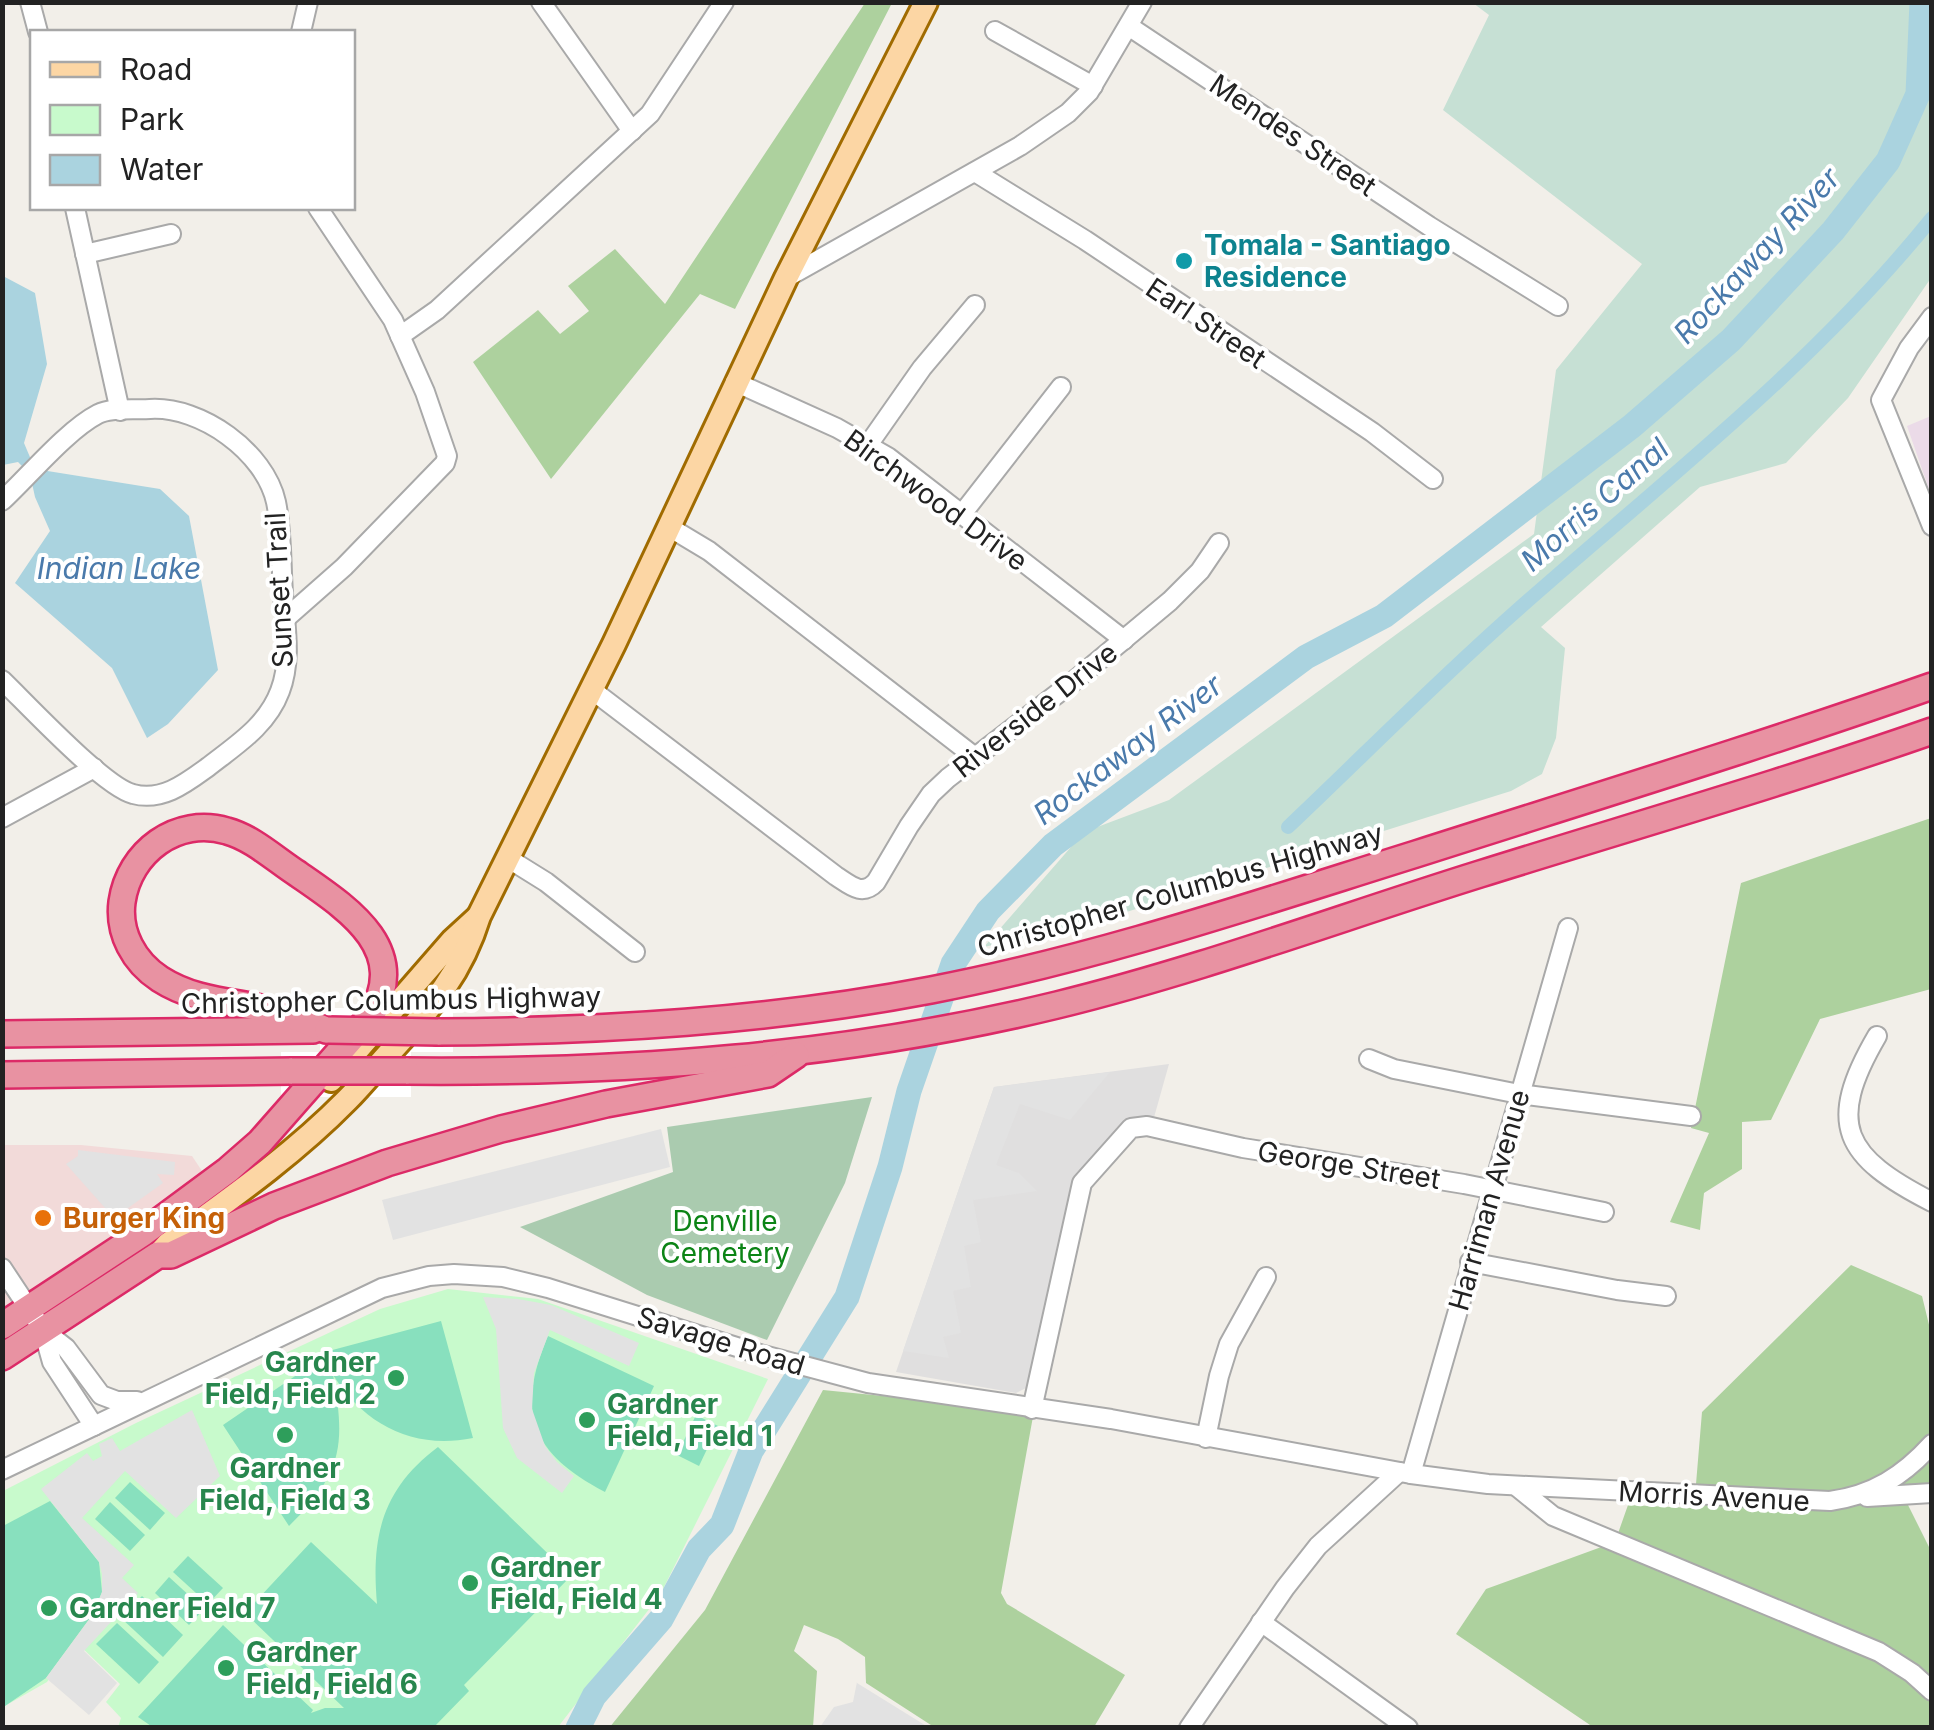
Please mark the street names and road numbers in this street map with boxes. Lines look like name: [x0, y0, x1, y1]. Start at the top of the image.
street label: Mendes Street: [1203, 67, 1383, 203]
street label: Earl Street: [1140, 271, 1272, 375]
street label: Birchwood Drive: [838, 422, 1034, 578]
street label: Sunset Trail: [258, 511, 300, 669]
street label: Riverside Drive: [946, 635, 1124, 785]
street label: Christopher Columbus Highway: [973, 816, 1387, 964]
street label: Christopher Columbus Highway: [181, 979, 601, 1021]
street label: Harriman Avenue: [1441, 1086, 1537, 1314]
street label: George Street: [1255, 1134, 1443, 1196]
street label: Savage Road: [633, 1299, 809, 1383]
street label: Morris Avenue: [1617, 1474, 1811, 1518]

